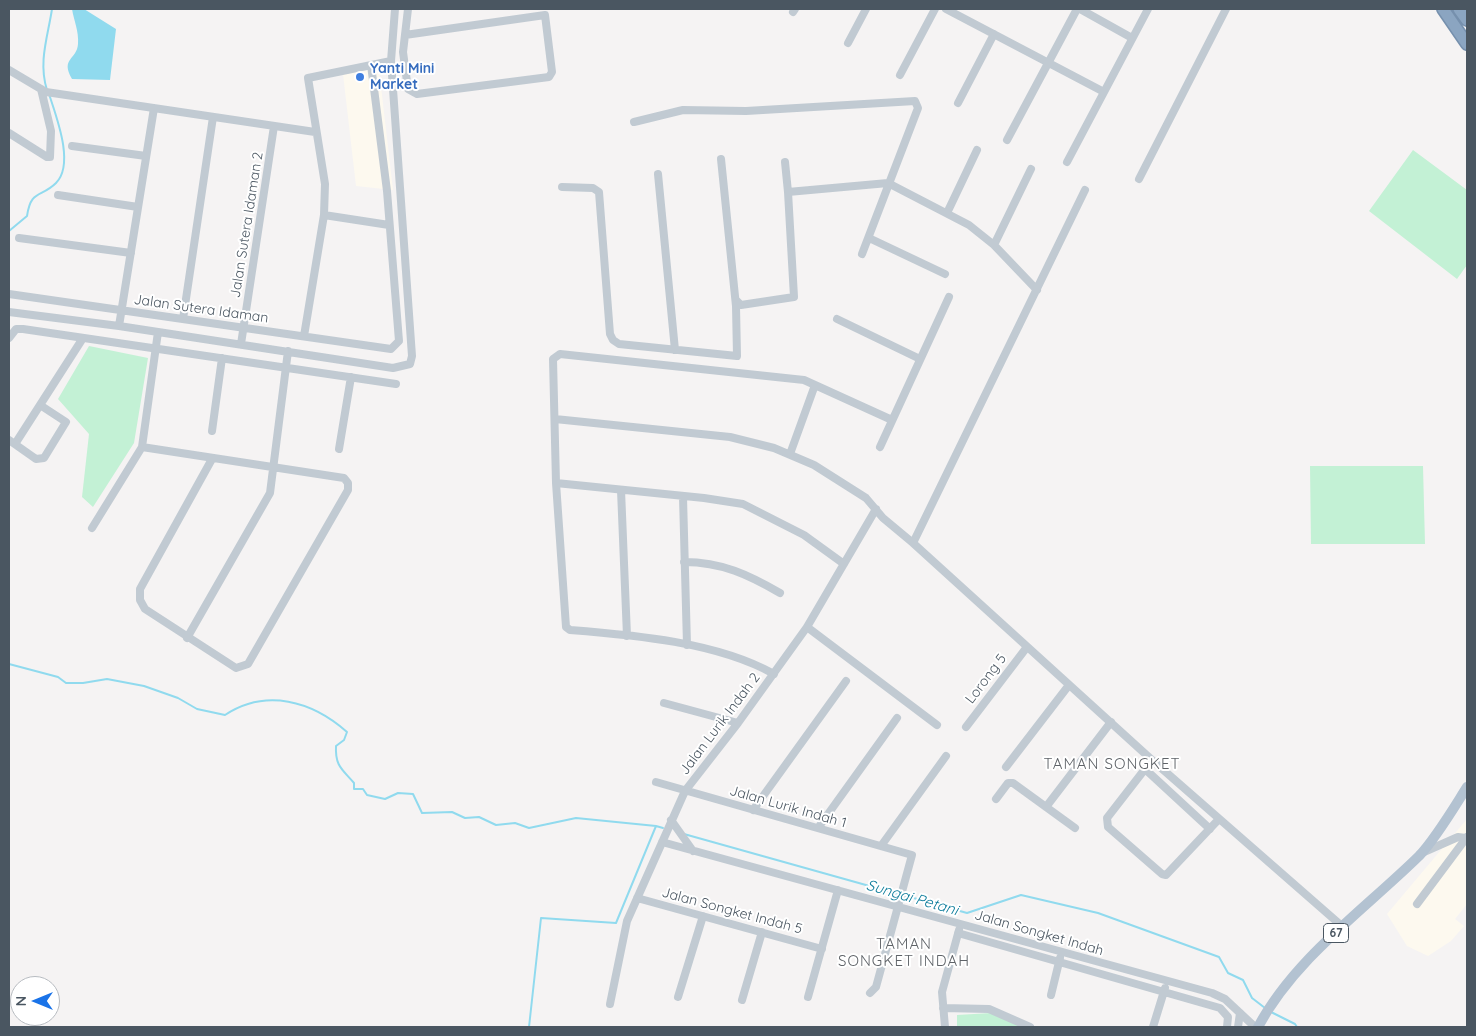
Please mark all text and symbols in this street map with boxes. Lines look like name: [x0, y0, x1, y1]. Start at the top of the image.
place label: Yanti Mini Market: [370, 61, 434, 94]
marker: Yanti Mini Market: [354, 71, 366, 83]
street label: Jalan Sutera Idaman 2: [227, 151, 267, 299]
street label: Jalan Sutera Idaman: [133, 291, 269, 327]
street label: Lorong 5: [962, 651, 1010, 707]
street label: Jalan Lurik Indah 2: [676, 670, 764, 778]
district label: TAMAN SONGKET: [1042, 755, 1182, 773]
street label: Jalan Lurik Indah 1: [728, 782, 848, 832]
water label: Sungai Petani: [864, 876, 960, 920]
street label: Jalan Songket Indah 5: [660, 884, 804, 938]
street label: Jalan Songket Indah: [973, 907, 1105, 959]
road number: 67: [1324, 924, 1348, 942]
district label: TAMAN SONGKET INDAH: [836, 935, 972, 970]
north arrow: [10, 976, 60, 1026]
text: N: [12, 996, 30, 1006]

